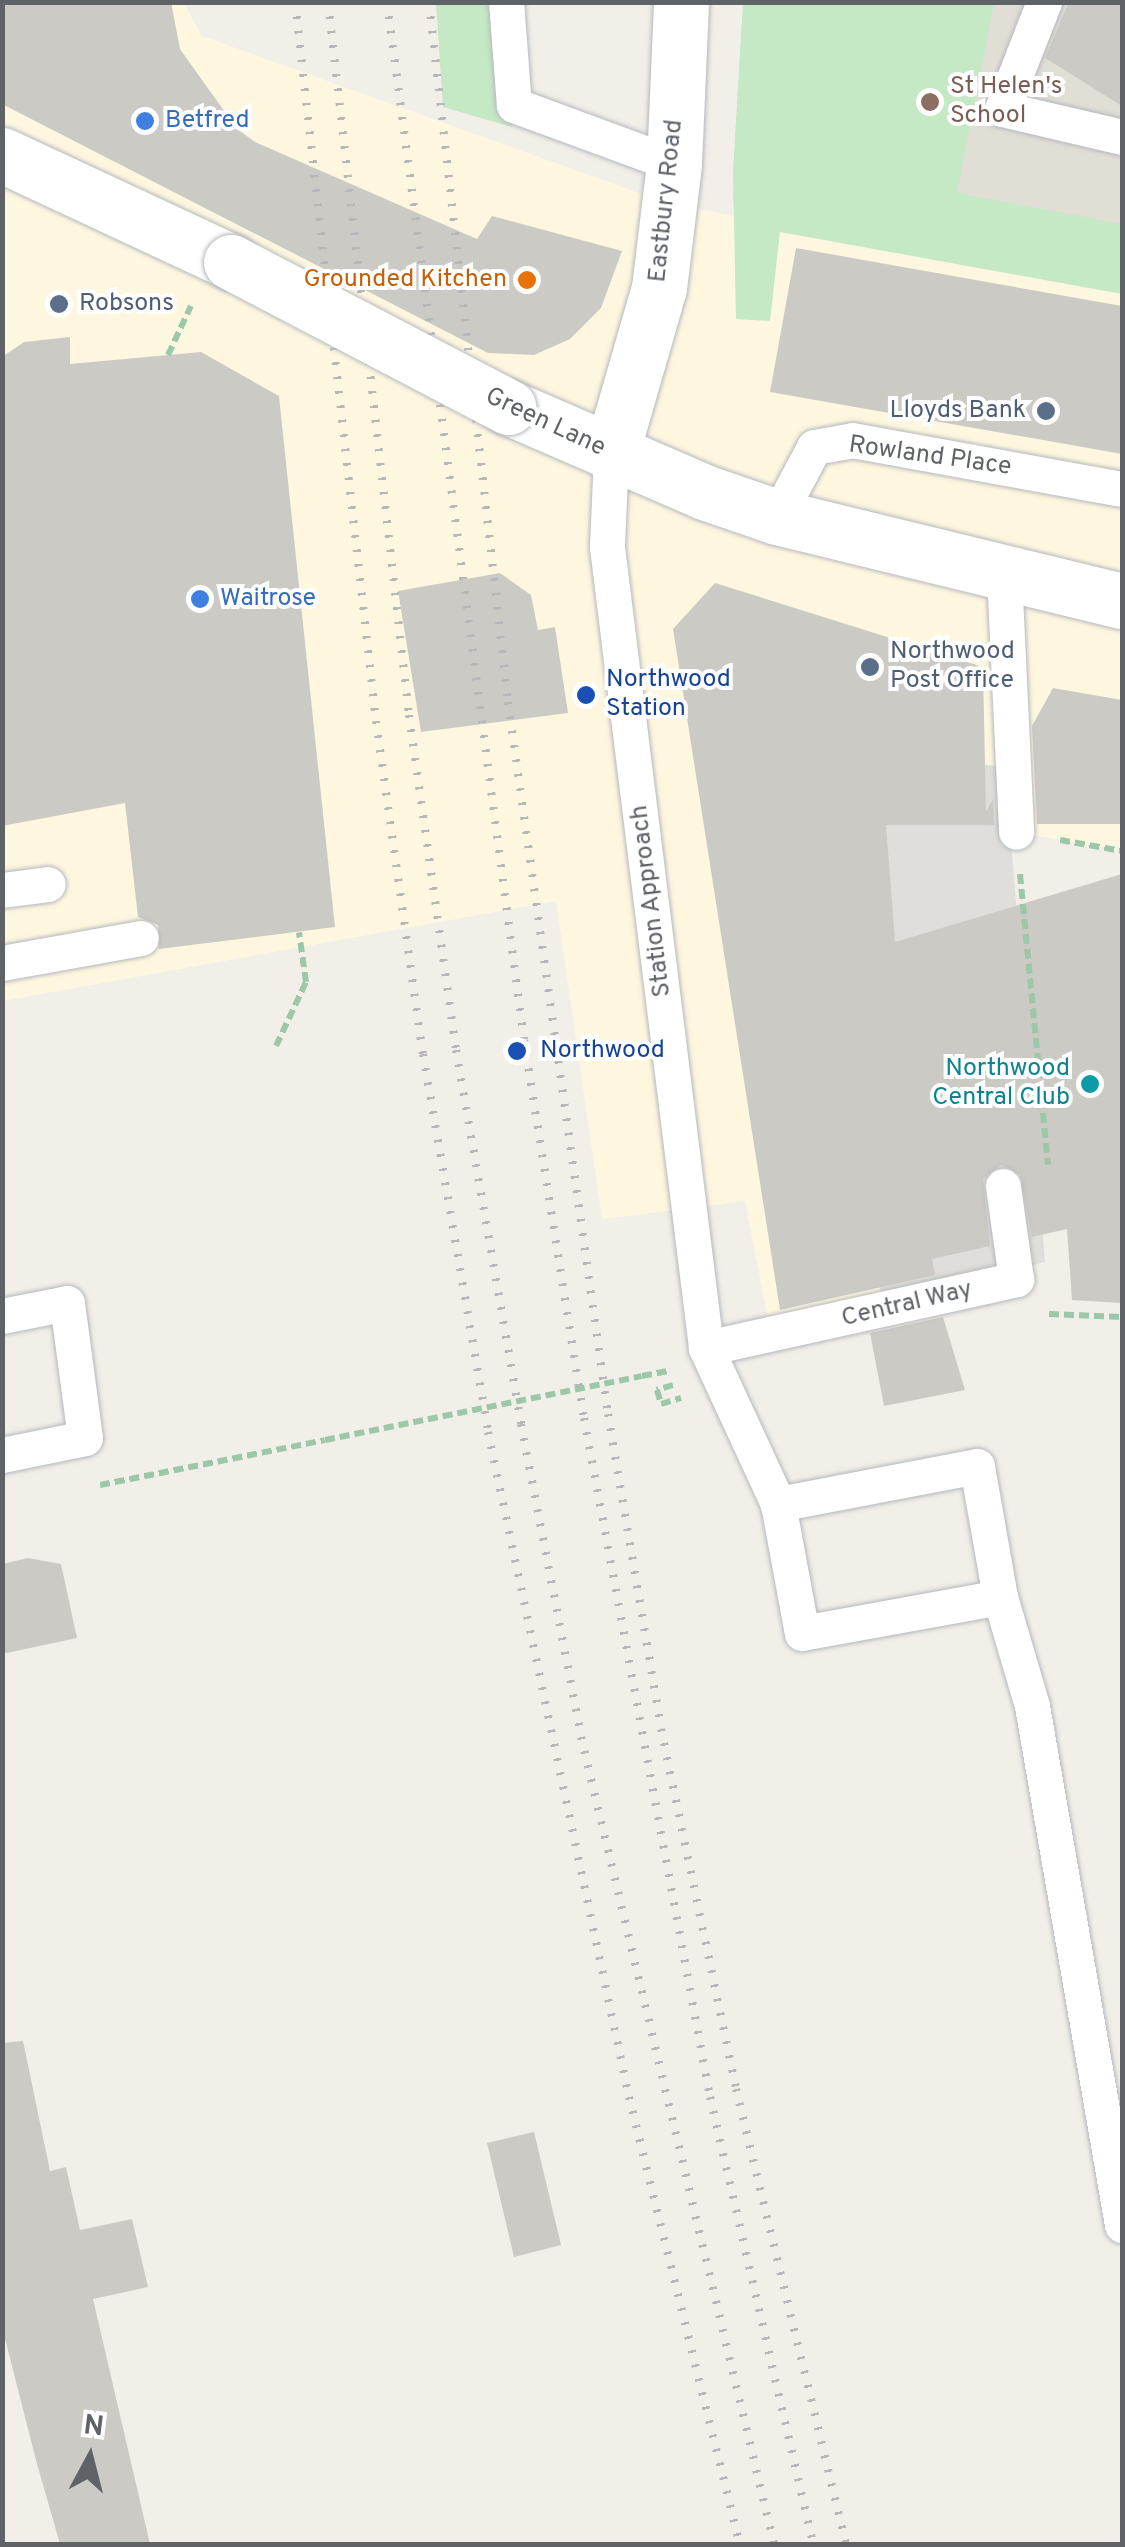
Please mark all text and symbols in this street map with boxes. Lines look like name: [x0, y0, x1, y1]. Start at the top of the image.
place label: St Helen's School: [950, 73, 1062, 132]
marker: St Helen's School: [919, 91, 941, 113]
place label: Betfred: [165, 106, 249, 136]
marker: Betfred: [134, 110, 156, 132]
street label: Eastbury Road: [644, 118, 690, 284]
place label: Grounded Kitchen: [303, 265, 507, 295]
marker: Grounded Kitchen: [516, 269, 538, 291]
place label: Robsons: [79, 289, 174, 319]
marker: Robsons: [48, 293, 70, 315]
street label: Green Lane: [480, 382, 610, 464]
place label: Lloyds Bank: [889, 396, 1026, 426]
marker: Lloyds Bank: [1035, 400, 1057, 422]
street label: Rowland Place: [847, 431, 1013, 483]
place label: Waitrose: [220, 584, 316, 614]
marker: Waitrose: [189, 588, 211, 610]
place label: Northwood Post Office: [890, 638, 1015, 697]
marker: Northwood Post Office: [859, 656, 881, 678]
place label: Northwood Station: [606, 666, 731, 725]
marker: Northwood Station: [575, 684, 597, 706]
street label: Station Approach: [625, 803, 679, 999]
place label: Northwood: [540, 1036, 665, 1066]
marker: Northwood: [504, 1038, 530, 1064]
place label: Northwood Central Club: [932, 1055, 1070, 1114]
marker: Northwood Central Club: [1079, 1073, 1101, 1095]
street label: Central Way: [839, 1275, 975, 1335]
north arrow: [40, 2407, 140, 2507]
text: N: [81, 2408, 106, 2446]

